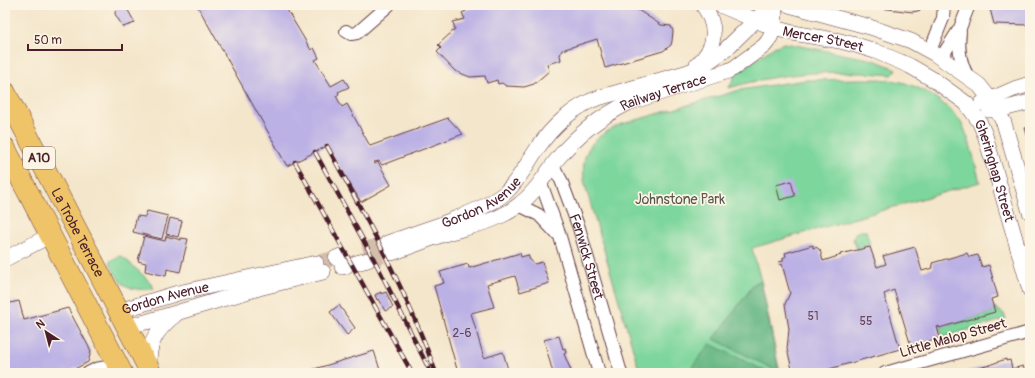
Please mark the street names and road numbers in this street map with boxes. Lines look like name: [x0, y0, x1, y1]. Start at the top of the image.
street label: Mercer Street: [781, 22, 866, 56]
street label: Railway Terrace: [617, 70, 709, 114]
street label: Gheringhap Street: [971, 117, 1018, 224]
road number: A10: [23, 147, 55, 169]
street label: Gordon Avenue: [439, 173, 524, 232]
street label: La Trobe Terrace: [48, 185, 108, 280]
street label: Fenwick Street: [566, 211, 608, 302]
street label: Gordon Avenue: [120, 278, 210, 318]
street label: Little Malop Street: [898, 315, 1009, 361]

